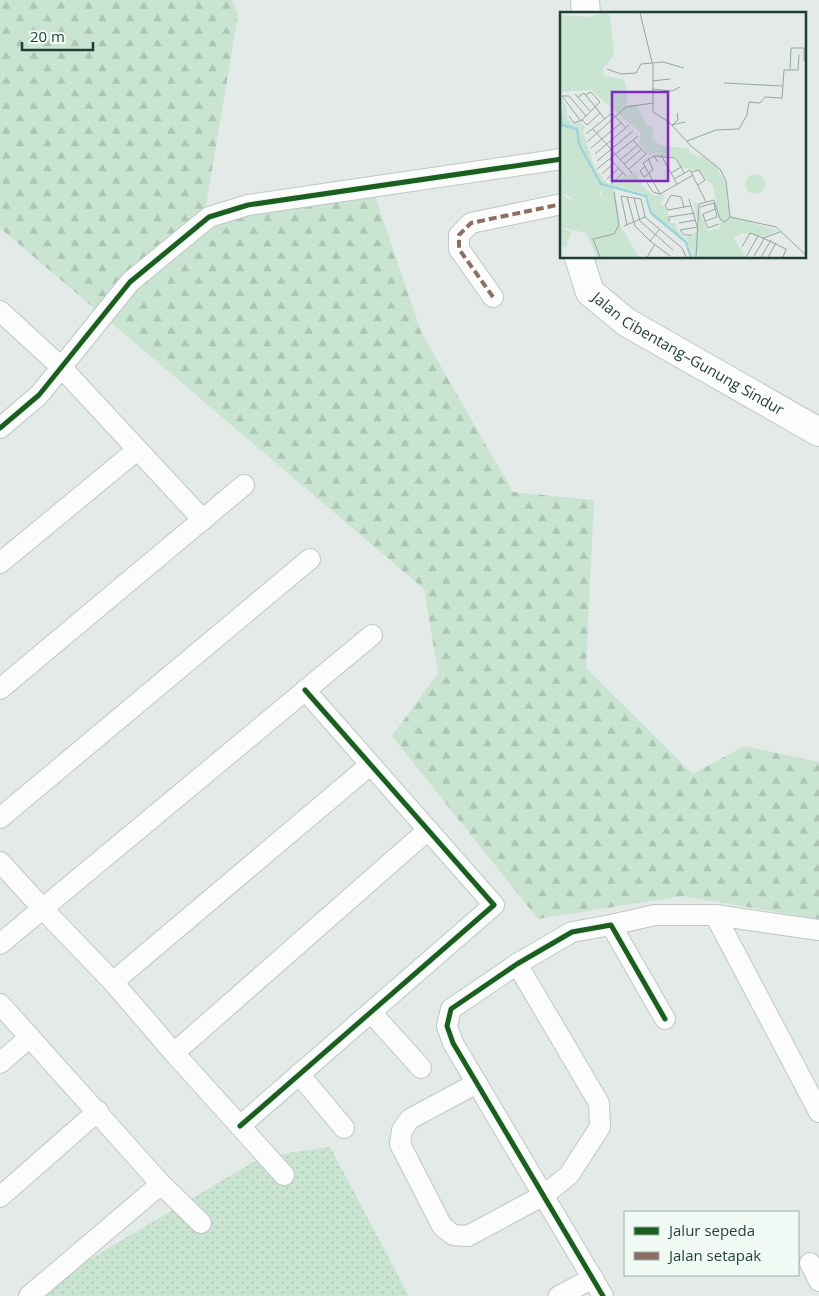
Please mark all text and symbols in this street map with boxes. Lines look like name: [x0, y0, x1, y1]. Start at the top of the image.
inset map: [560, 12, 806, 259]
scale bar: [22, 20, 94, 52]
text: 20 m: [30, 26, 65, 46]
street label: Jalan Cibentang–Gunung Sindur: [587, 286, 788, 419]
legend: [624, 1211, 799, 1276]
text: Jalur sepeda: [667, 1220, 755, 1240]
text: Jalan setapak: [667, 1245, 761, 1265]

